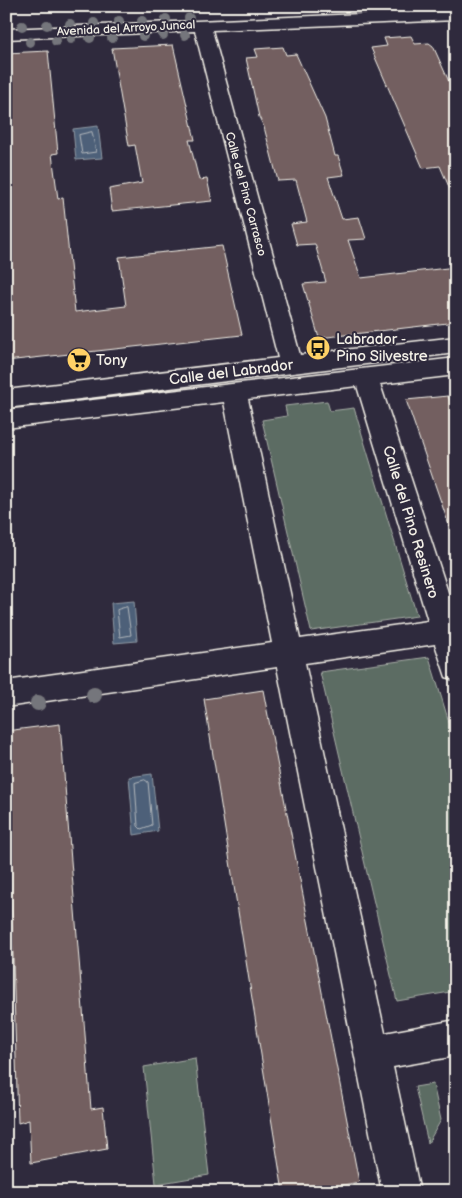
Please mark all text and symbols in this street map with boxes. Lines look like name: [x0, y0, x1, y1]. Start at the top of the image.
street label: Avenida del Arroyo Juncal: [56, 17, 196, 40]
street label: Calle del Pino Carrasco: [222, 131, 269, 258]
place label: Labrador - Pino Silvestre: [336, 330, 428, 366]
bus stop icon: Labrador - Pino Silvestre: [305, 335, 331, 361]
supermarket icon: Tony: [66, 347, 92, 373]
place label: Tony: [96, 351, 127, 370]
street label: Calle del Labrador: [168, 355, 295, 390]
street label: Calle del Pino Resinero: [378, 443, 443, 601]

